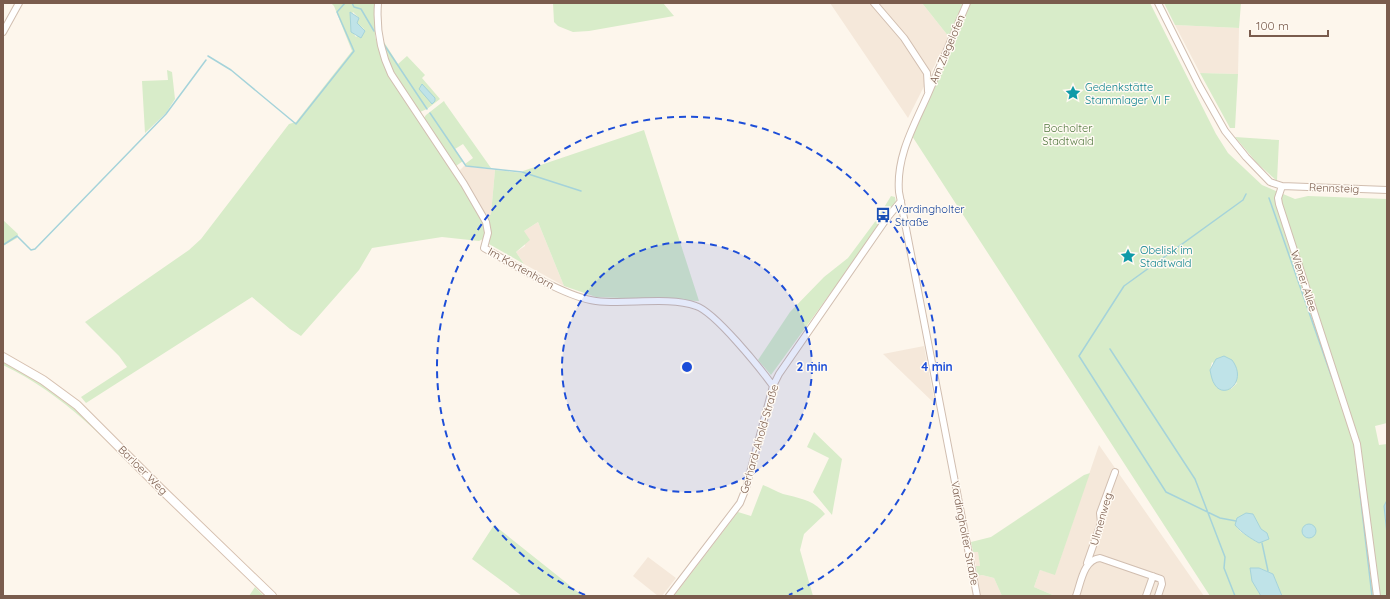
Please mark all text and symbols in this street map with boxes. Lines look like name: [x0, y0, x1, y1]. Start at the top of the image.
street label: Am Ziegelofen: [926, 12, 968, 86]
scale bar: [1250, 12, 1328, 38]
text: 100 m: [1256, 18, 1289, 33]
place label: Gedenkstätte Stammlager VI F: [1085, 80, 1170, 107]
place icon: Gedenkstätte Stammlager VI F: [1064, 84, 1082, 102]
park label: Bocholter Stadtwald: [1042, 121, 1094, 148]
street label: Rennsteig: [1309, 180, 1359, 196]
place label: Vardingholter Straße: [895, 202, 965, 229]
bus stop icon: Vardingholter Straße: [874, 206, 892, 224]
place label: Obelisk im Stadtwald: [1140, 243, 1193, 270]
street label: Im Kortenhorn: [485, 244, 557, 292]
place icon: Obelisk im Stadtwald: [1119, 247, 1137, 265]
street label: Wiener Allee: [1288, 249, 1320, 313]
text: 2 min: [796, 359, 828, 374]
text: 4 min: [921, 359, 953, 374]
centre of rings: [680, 360, 694, 374]
street label: Gerhard-Ahold-Straße: [737, 383, 781, 495]
street label: Barloer Weg: [115, 442, 171, 498]
street label: Vardingholter Straße: [948, 480, 982, 586]
street label: Ulmenweg: [1087, 491, 1115, 547]

